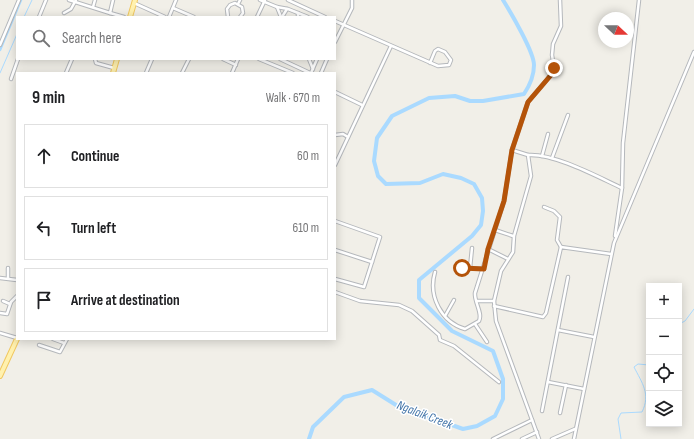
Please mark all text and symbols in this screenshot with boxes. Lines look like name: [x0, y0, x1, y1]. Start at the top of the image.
north arrow: [598, 12, 634, 48]
search box: [16, 16, 336, 60]
icon: search: [30, 27, 52, 49]
text: Search here: [62, 29, 122, 48]
route end: [545, 59, 563, 77]
text: 9 min: [32, 88, 65, 108]
text: Walk · 670 m: [266, 90, 320, 106]
icon: ahead: [33, 145, 55, 167]
text: Continue: [71, 147, 120, 166]
text: 60 m: [297, 148, 319, 164]
icon: left: [33, 217, 55, 239]
text: Turn left: [71, 219, 116, 238]
text: 610 m: [293, 220, 319, 236]
route start: [453, 259, 471, 277]
map controls: [646, 283, 682, 427]
button: +: [646, 283, 682, 319]
icon: arrive: [33, 289, 55, 311]
text: Arrive at destination: [71, 291, 180, 310]
button: −: [646, 319, 682, 355]
button: locate: [646, 355, 682, 391]
button: layers: [646, 391, 682, 427]
water label: Ngalaik Creek: [394, 397, 456, 433]

